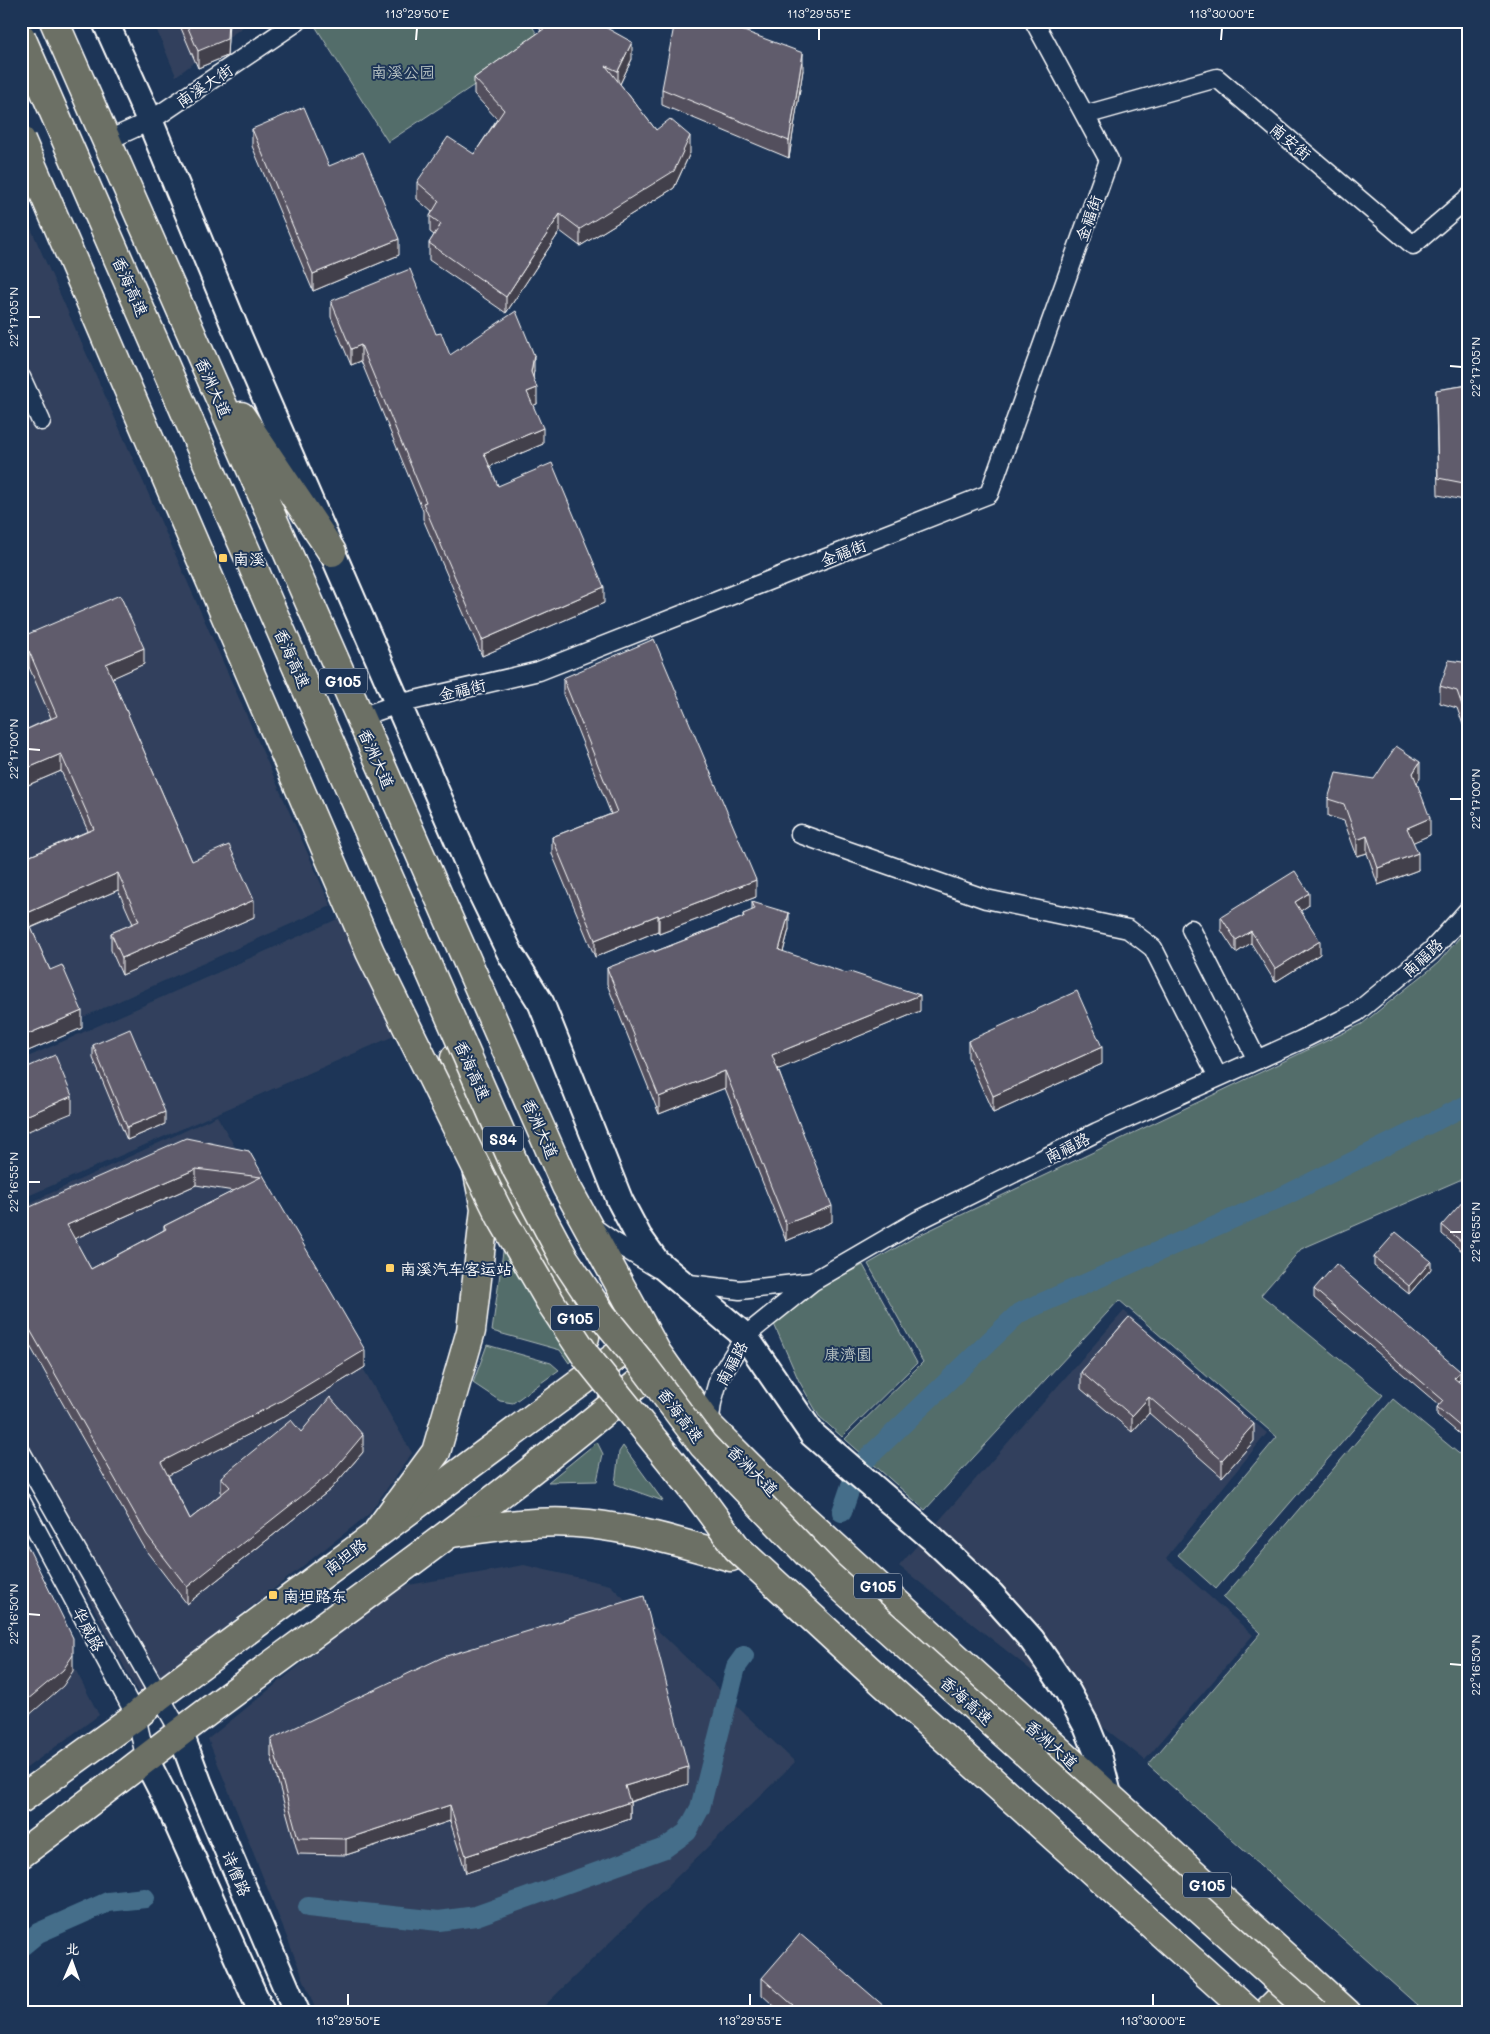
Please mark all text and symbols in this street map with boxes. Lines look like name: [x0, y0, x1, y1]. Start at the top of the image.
text: 113°29'50"E: [385, 5, 449, 21]
text: 113°29'55"E: [787, 5, 851, 21]
text: 113°30'00"E: [1189, 5, 1255, 21]
street label: 南溪大街: [172, 58, 236, 112]
park label: 南溪公园: [371, 61, 435, 82]
street label: 南安街: [1266, 118, 1316, 164]
street label: 金福街: [1070, 192, 1106, 244]
street label: 香海高速: [108, 252, 154, 320]
text: 22°17'05"N: [5, 287, 21, 347]
text: 22°17'05"N: [1467, 337, 1483, 397]
street label: 香洲大道: [191, 353, 237, 421]
street label: 金福街: [817, 534, 869, 570]
place label: 南溪: [233, 548, 265, 569]
marker: 南溪: [217, 552, 229, 564]
street label: 香海高速: [270, 624, 316, 692]
road number: G105: [319, 668, 367, 694]
street label: 金福街: [436, 673, 488, 705]
text: 22°17'00"N: [5, 719, 21, 779]
street label: 香洲大道: [354, 724, 400, 792]
text: 22°17'00"N: [1467, 769, 1483, 829]
street label: 南福路: [1397, 933, 1447, 981]
street label: 香海高速: [450, 1036, 496, 1104]
street label: 香洲大道: [518, 1094, 564, 1162]
road number: S34: [483, 1126, 523, 1152]
street label: 南福路: [1041, 1127, 1093, 1167]
text: 22°16'55"N: [5, 1152, 21, 1212]
text: 22°16'55"N: [1467, 1202, 1483, 1262]
place label: 南溪汽车客运站: [400, 1258, 512, 1279]
marker: 南溪汽车客运站: [384, 1262, 396, 1274]
road number: G105: [551, 1306, 599, 1330]
street label: 南福路: [710, 1337, 752, 1389]
park label: 康濟園: [824, 1343, 872, 1364]
street label: 香海高速: [653, 1383, 709, 1447]
street label: 香洲大道: [723, 1440, 783, 1500]
street label: 南坦路: [320, 1533, 370, 1579]
road number: G105: [854, 1574, 902, 1598]
text: 22°16'50"N: [5, 1584, 21, 1644]
place label: 南坦路东: [283, 1585, 347, 1606]
marker: 南坦路东: [267, 1589, 279, 1601]
street label: 华威路: [68, 1603, 110, 1655]
text: 22°16'50"N: [1467, 1635, 1483, 1695]
street label: 香海高速: [936, 1671, 998, 1729]
street label: 香洲大道: [1021, 1715, 1083, 1773]
street label: 诗僧路: [218, 1847, 256, 1899]
road number: G105: [1183, 1872, 1231, 1898]
north arrow: [48, 1936, 98, 1986]
text: 北: [65, 1939, 80, 1958]
text: 113°29'50"E: [316, 2012, 380, 2028]
text: 113°29'55"E: [718, 2012, 782, 2028]
text: 113°30'00"E: [1120, 2012, 1186, 2028]

